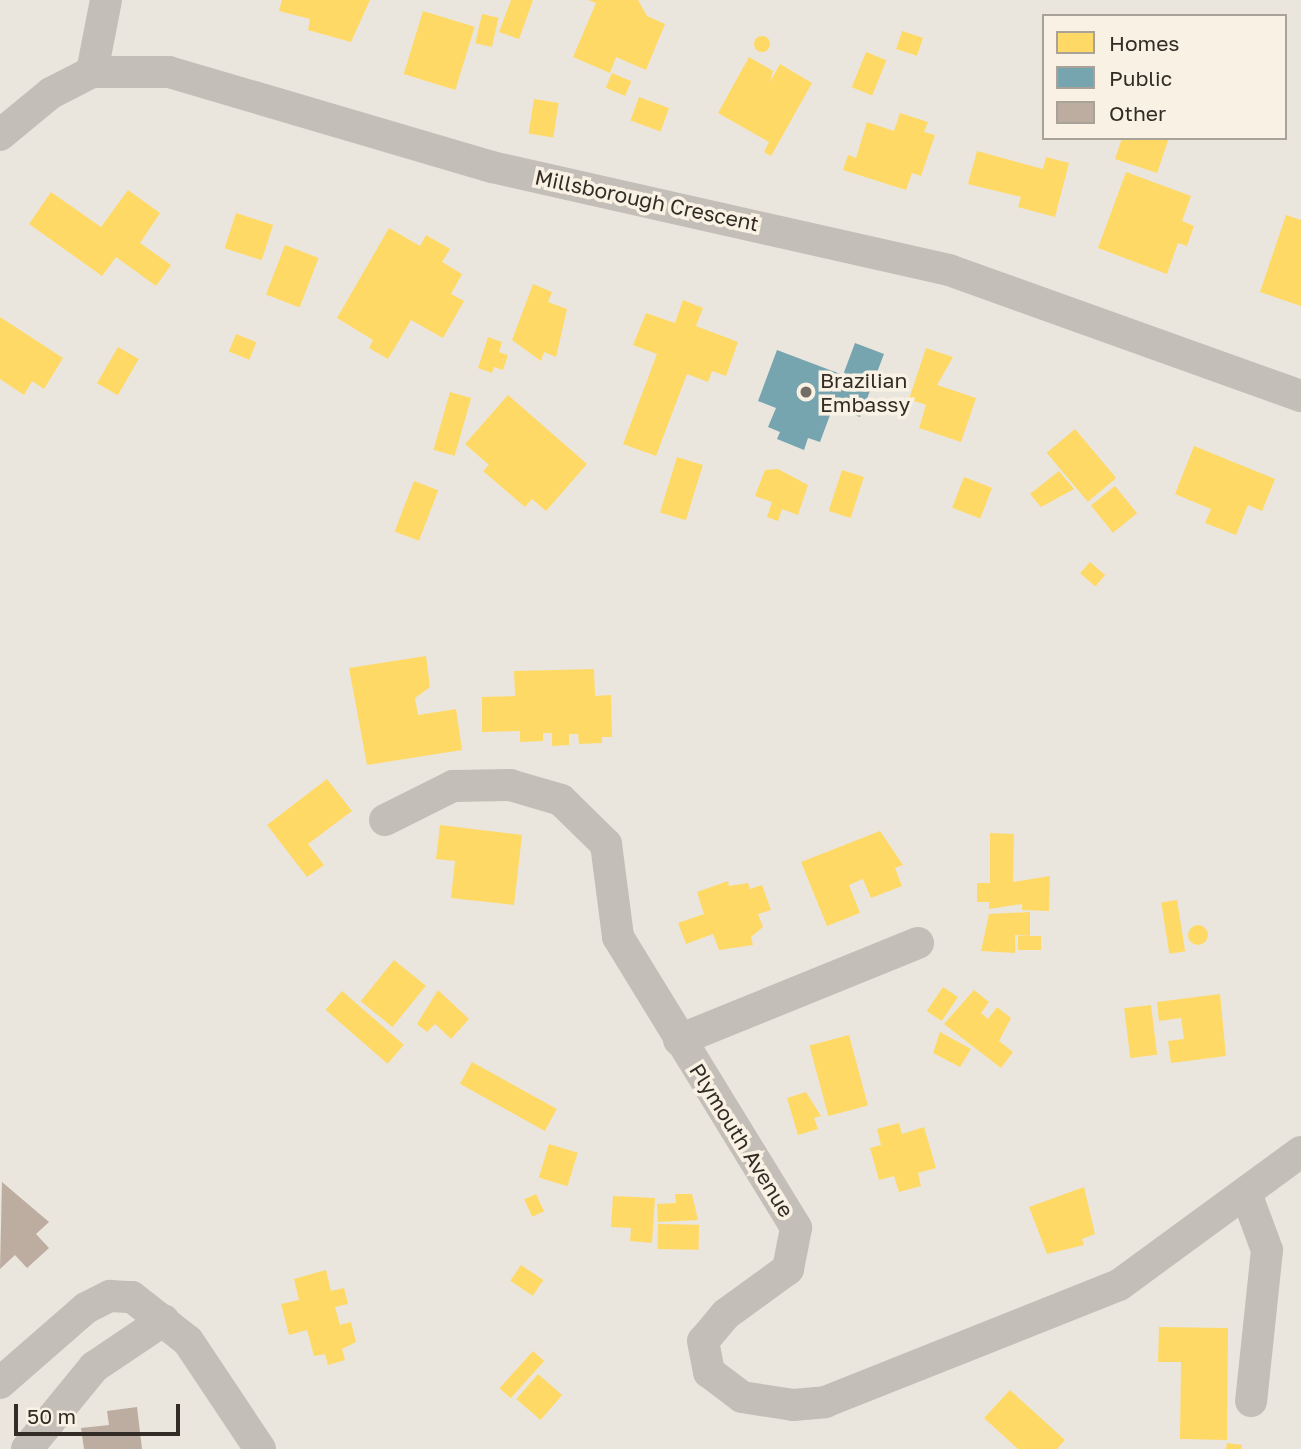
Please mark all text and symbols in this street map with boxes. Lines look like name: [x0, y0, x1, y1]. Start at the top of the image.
legend: [1042, 14, 1287, 140]
text: Homes: [1109, 30, 1179, 56]
text: Public: [1109, 65, 1172, 91]
text: Other: [1109, 100, 1166, 126]
street label: Millsborough Crescent: [533, 164, 761, 236]
place label: Brazilian Embassy: [820, 367, 910, 417]
marker: Brazilian Embassy: [798, 384, 814, 400]
street label: Plymouth Avenue: [685, 1059, 799, 1221]
scale bar: [18, 1390, 184, 1434]
text: 50 m: [27, 1403, 76, 1429]

